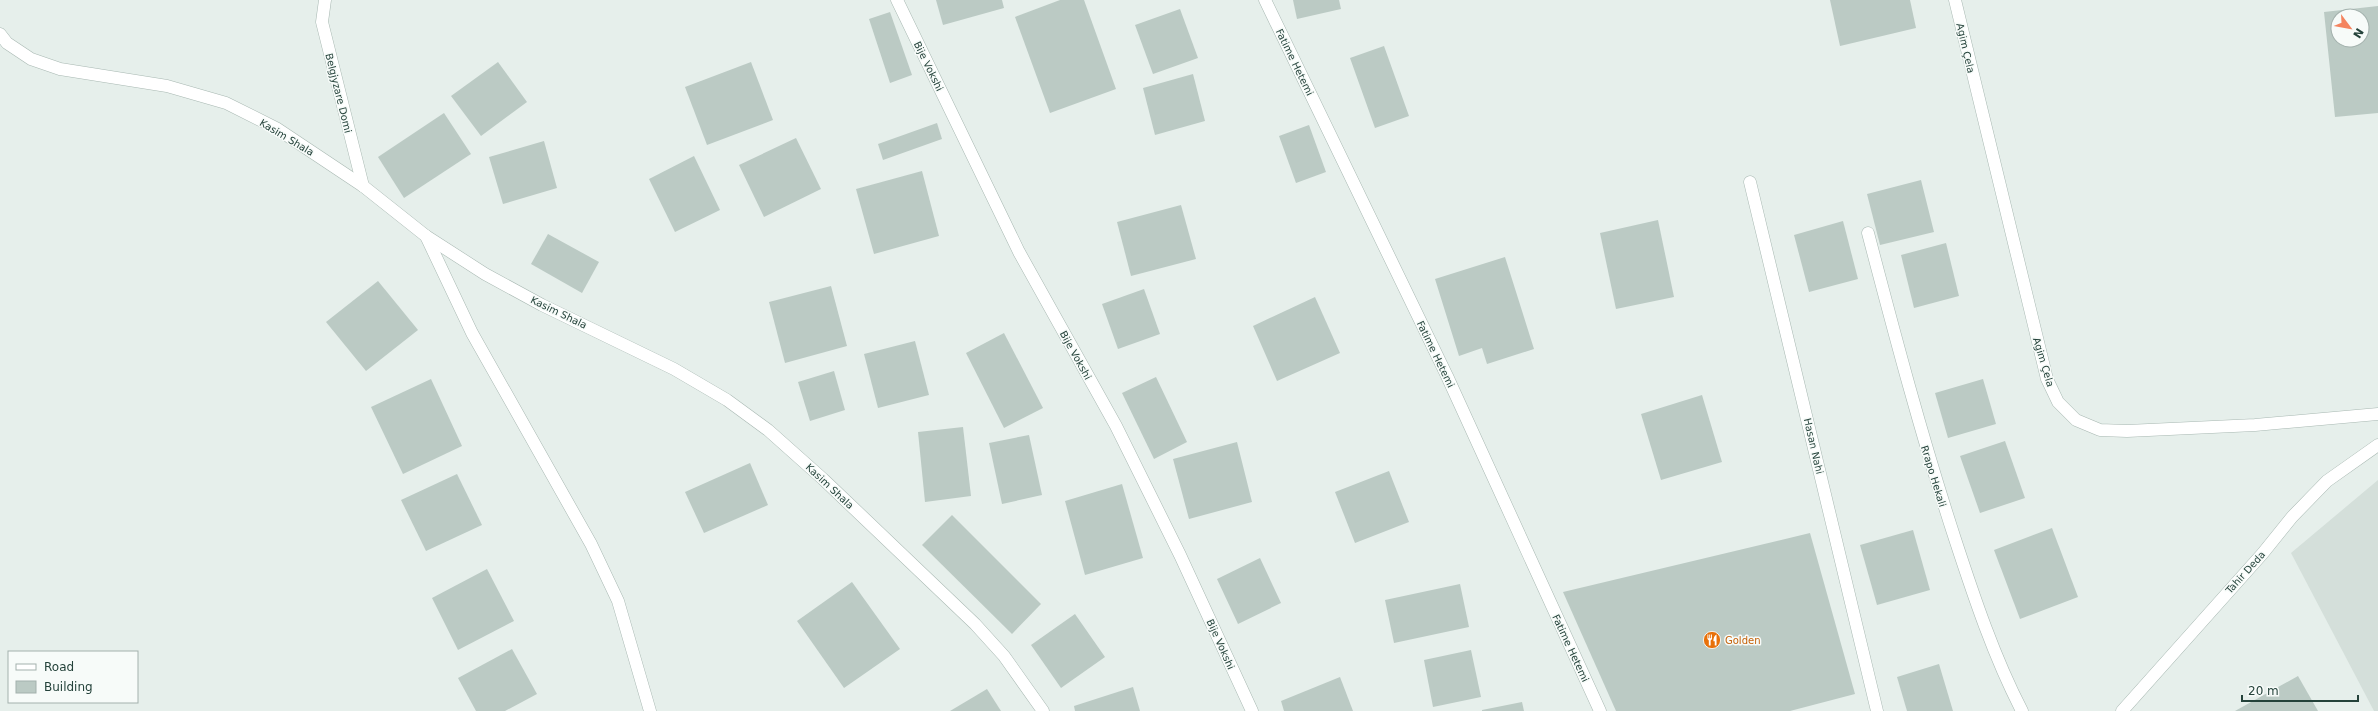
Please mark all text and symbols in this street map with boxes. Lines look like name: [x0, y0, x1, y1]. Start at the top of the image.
north arrow: [2330, 8, 2370, 48]
street label: Agim Çela: [1954, 22, 1977, 74]
text: N: [2350, 26, 2366, 40]
street label: Fatime Hetemi: [1274, 27, 1315, 97]
street label: Bije Vokshi: [912, 40, 945, 93]
street label: Belgjyzare Domi: [323, 52, 354, 134]
street label: Kasim Shala: [258, 117, 316, 158]
street label: Kasim Shala: [529, 294, 589, 331]
street label: Fatime Hetemi: [1415, 319, 1456, 389]
street label: Bije Vokshi: [1058, 329, 1093, 382]
street label: Agim Çela: [2031, 336, 2056, 388]
street label: Hasan Nahi: [1802, 417, 1825, 475]
street label: Rrapo Hekali: [1919, 444, 1948, 508]
street label: Kasim Shala: [804, 461, 856, 511]
street label: Tahir Deda: [2223, 549, 2267, 597]
street label: Fatime Hetemi: [1550, 613, 1591, 684]
street label: Bije Vokshi: [1205, 617, 1237, 671]
restaurant icon: Golden: [1702, 630, 1722, 650]
place label: Golden: [1725, 635, 1760, 646]
legend: [8, 651, 138, 703]
text: Road: [44, 660, 74, 674]
scale bar: [2242, 677, 2358, 703]
text: Building: [44, 680, 93, 694]
text: 20 m: [2248, 684, 2279, 698]

